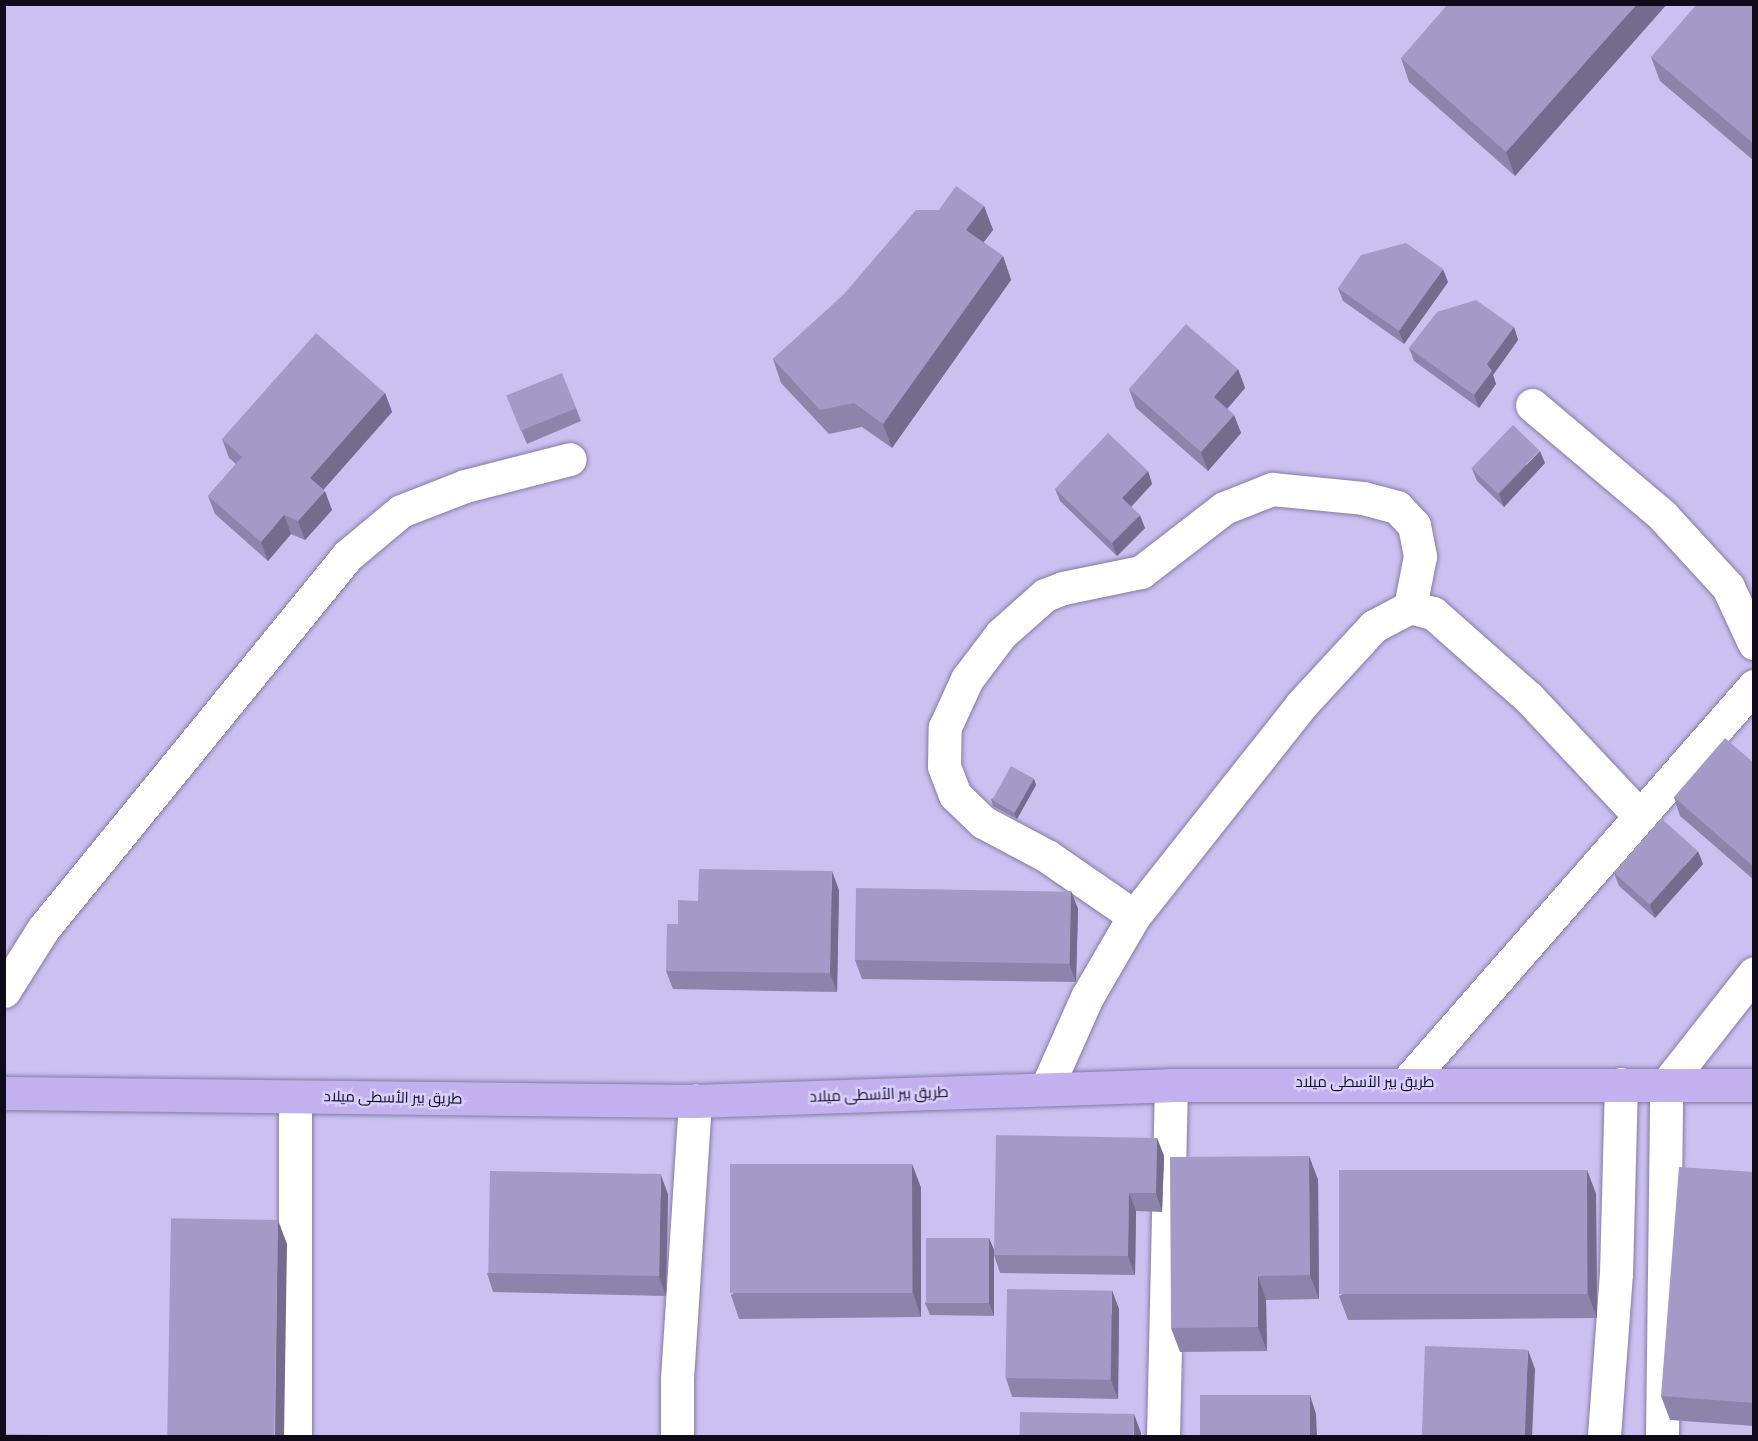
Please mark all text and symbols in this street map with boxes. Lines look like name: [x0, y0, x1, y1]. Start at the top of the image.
street label: طريق بير الأسطى ميلاد: [1295, 1074, 1435, 1092]
street label: طريق بير الأسطى ميلاد: [809, 1084, 949, 1106]
street label: طريق بير الأسطى ميلاد: [323, 1088, 463, 1108]

